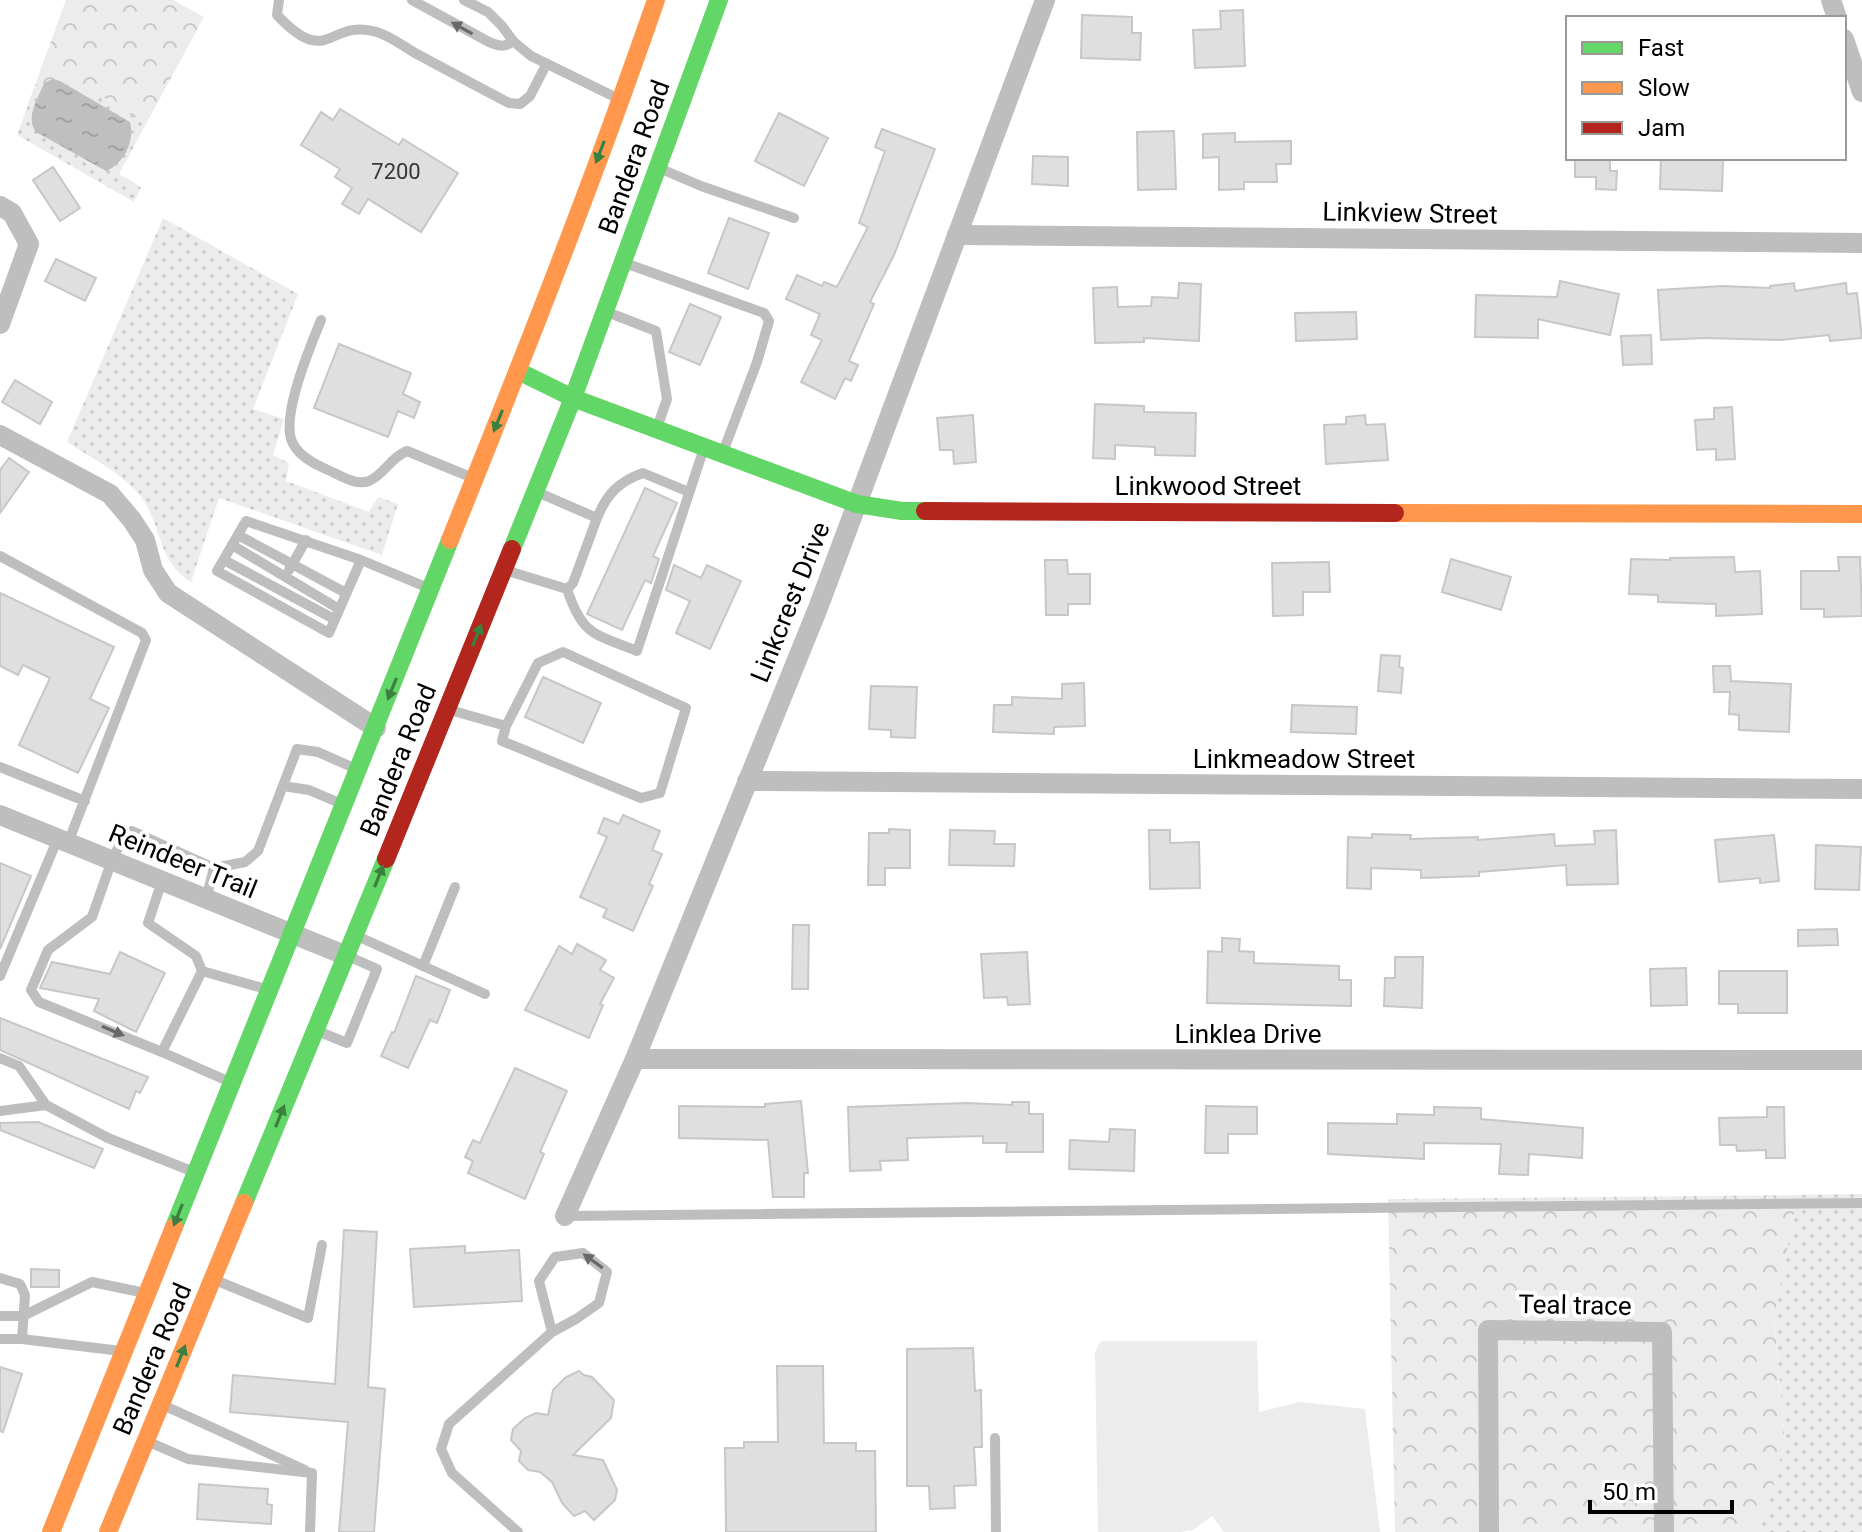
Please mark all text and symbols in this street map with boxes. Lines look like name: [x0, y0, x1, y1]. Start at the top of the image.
legend: [1566, 16, 1846, 160]
one-way arrow: [451, 21, 473, 35]
text: Fast: [1638, 34, 1684, 62]
text: Slow: [1638, 74, 1690, 102]
street label: Bandera Road: [592, 76, 676, 238]
text: Jam: [1638, 114, 1685, 142]
one-way arrow: [593, 140, 606, 164]
house number: 7200: [371, 159, 421, 184]
street label: Linkview Street: [1322, 196, 1498, 230]
one-way arrow: [491, 409, 504, 433]
street label: Linkwood Street: [1115, 471, 1301, 501]
street label: Linkcrest Drive: [744, 517, 836, 687]
one-way arrow: [471, 623, 484, 647]
one-way arrow: [385, 677, 398, 701]
street label: Bandera Road: [354, 679, 442, 841]
street label: Linkmeadow Street: [1193, 744, 1415, 774]
street label: Reindeer Trail: [105, 818, 261, 904]
one-way arrow: [373, 864, 386, 888]
street label: Linklea Drive: [1175, 1019, 1321, 1049]
one-way arrow: [101, 1025, 125, 1038]
one-way arrow: [274, 1104, 287, 1128]
one-way arrow: [171, 1203, 184, 1227]
one-way arrow: [582, 1253, 604, 1269]
street label: Bandera Road: [107, 1279, 197, 1439]
street label: Teal trace: [1518, 1289, 1632, 1321]
one-way arrow: [175, 1344, 188, 1368]
scale bar: [1590, 1464, 1732, 1514]
text: 50 m: [1602, 1478, 1656, 1506]

